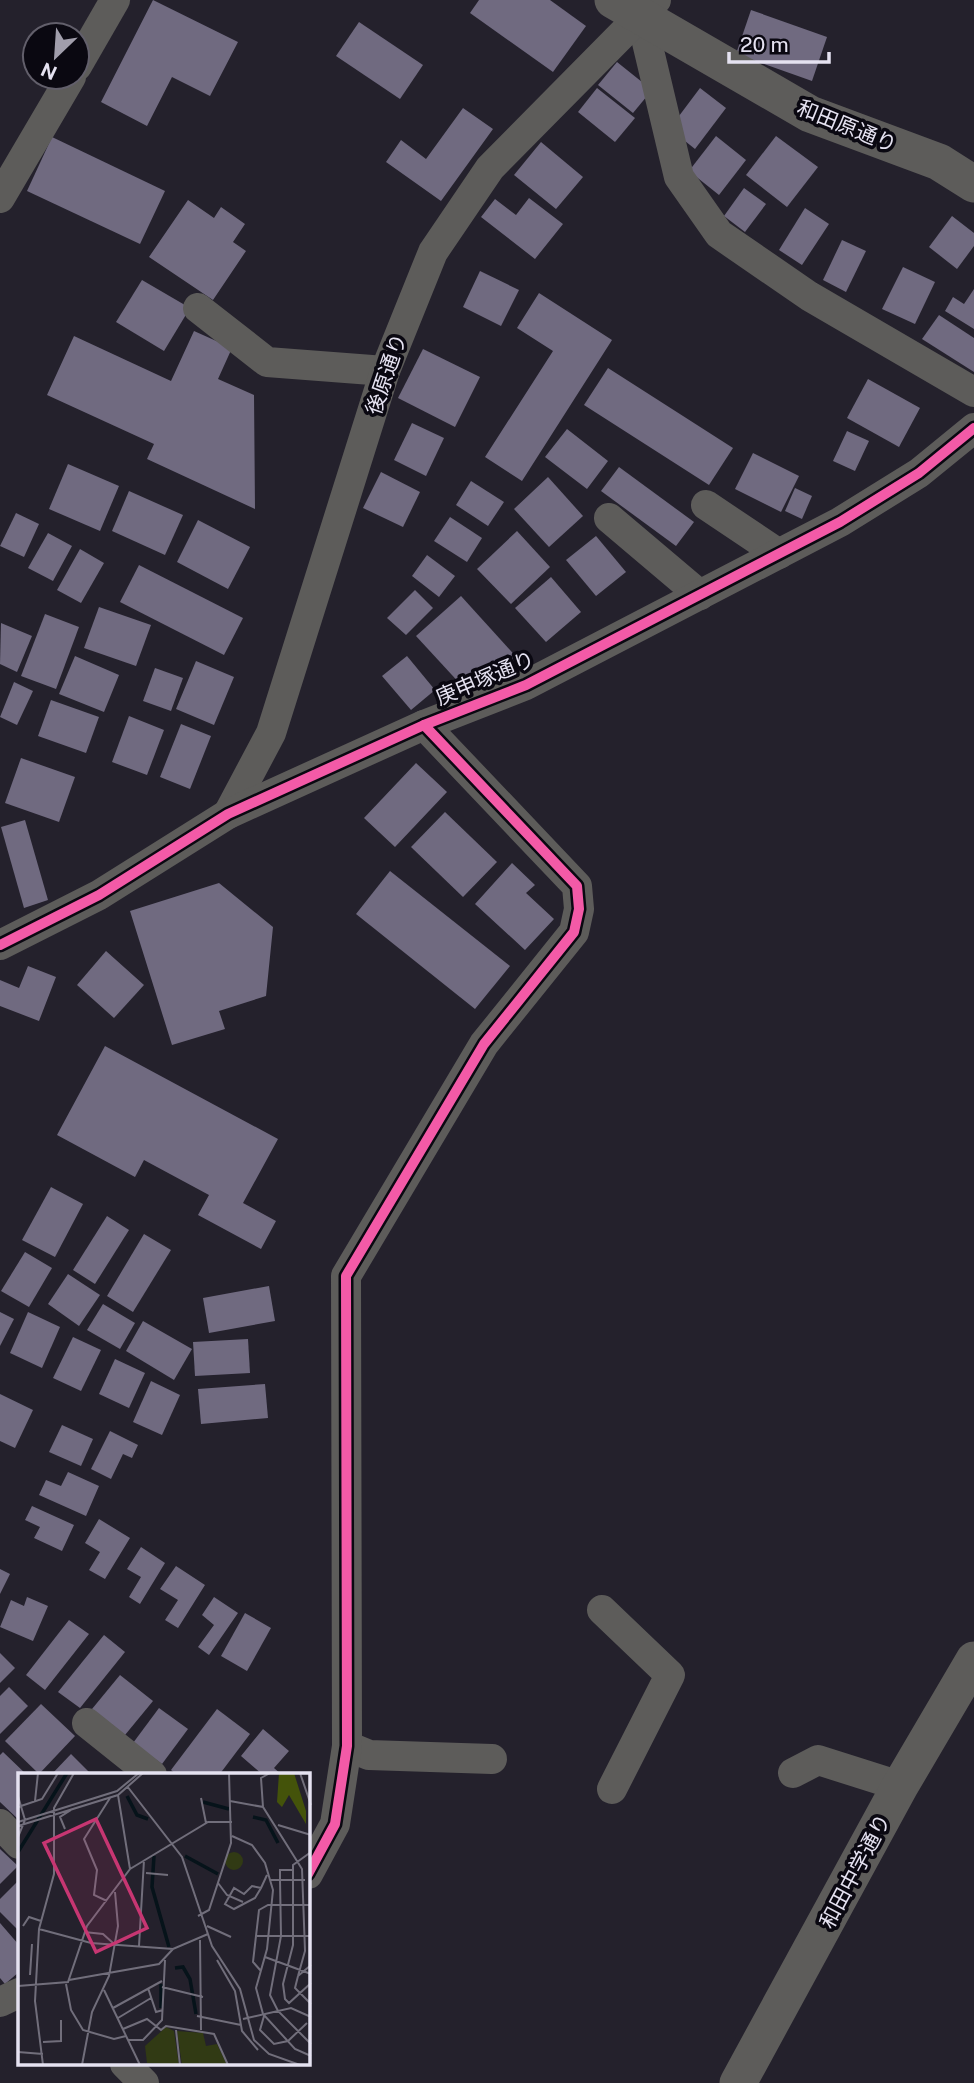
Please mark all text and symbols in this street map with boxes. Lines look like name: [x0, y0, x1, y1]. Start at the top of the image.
north arrow: [21, 21, 91, 91]
scale bar: [729, 21, 829, 65]
text: 20 m: [740, 32, 789, 57]
text: N: [37, 58, 60, 85]
street label: 和田原通り: [794, 95, 900, 157]
street label: 後原通り: [361, 330, 411, 418]
street label: 庚申塚通り: [432, 646, 538, 710]
inset map: [18, 1773, 310, 2066]
street label: 和田中学通り: [814, 1810, 896, 1932]

